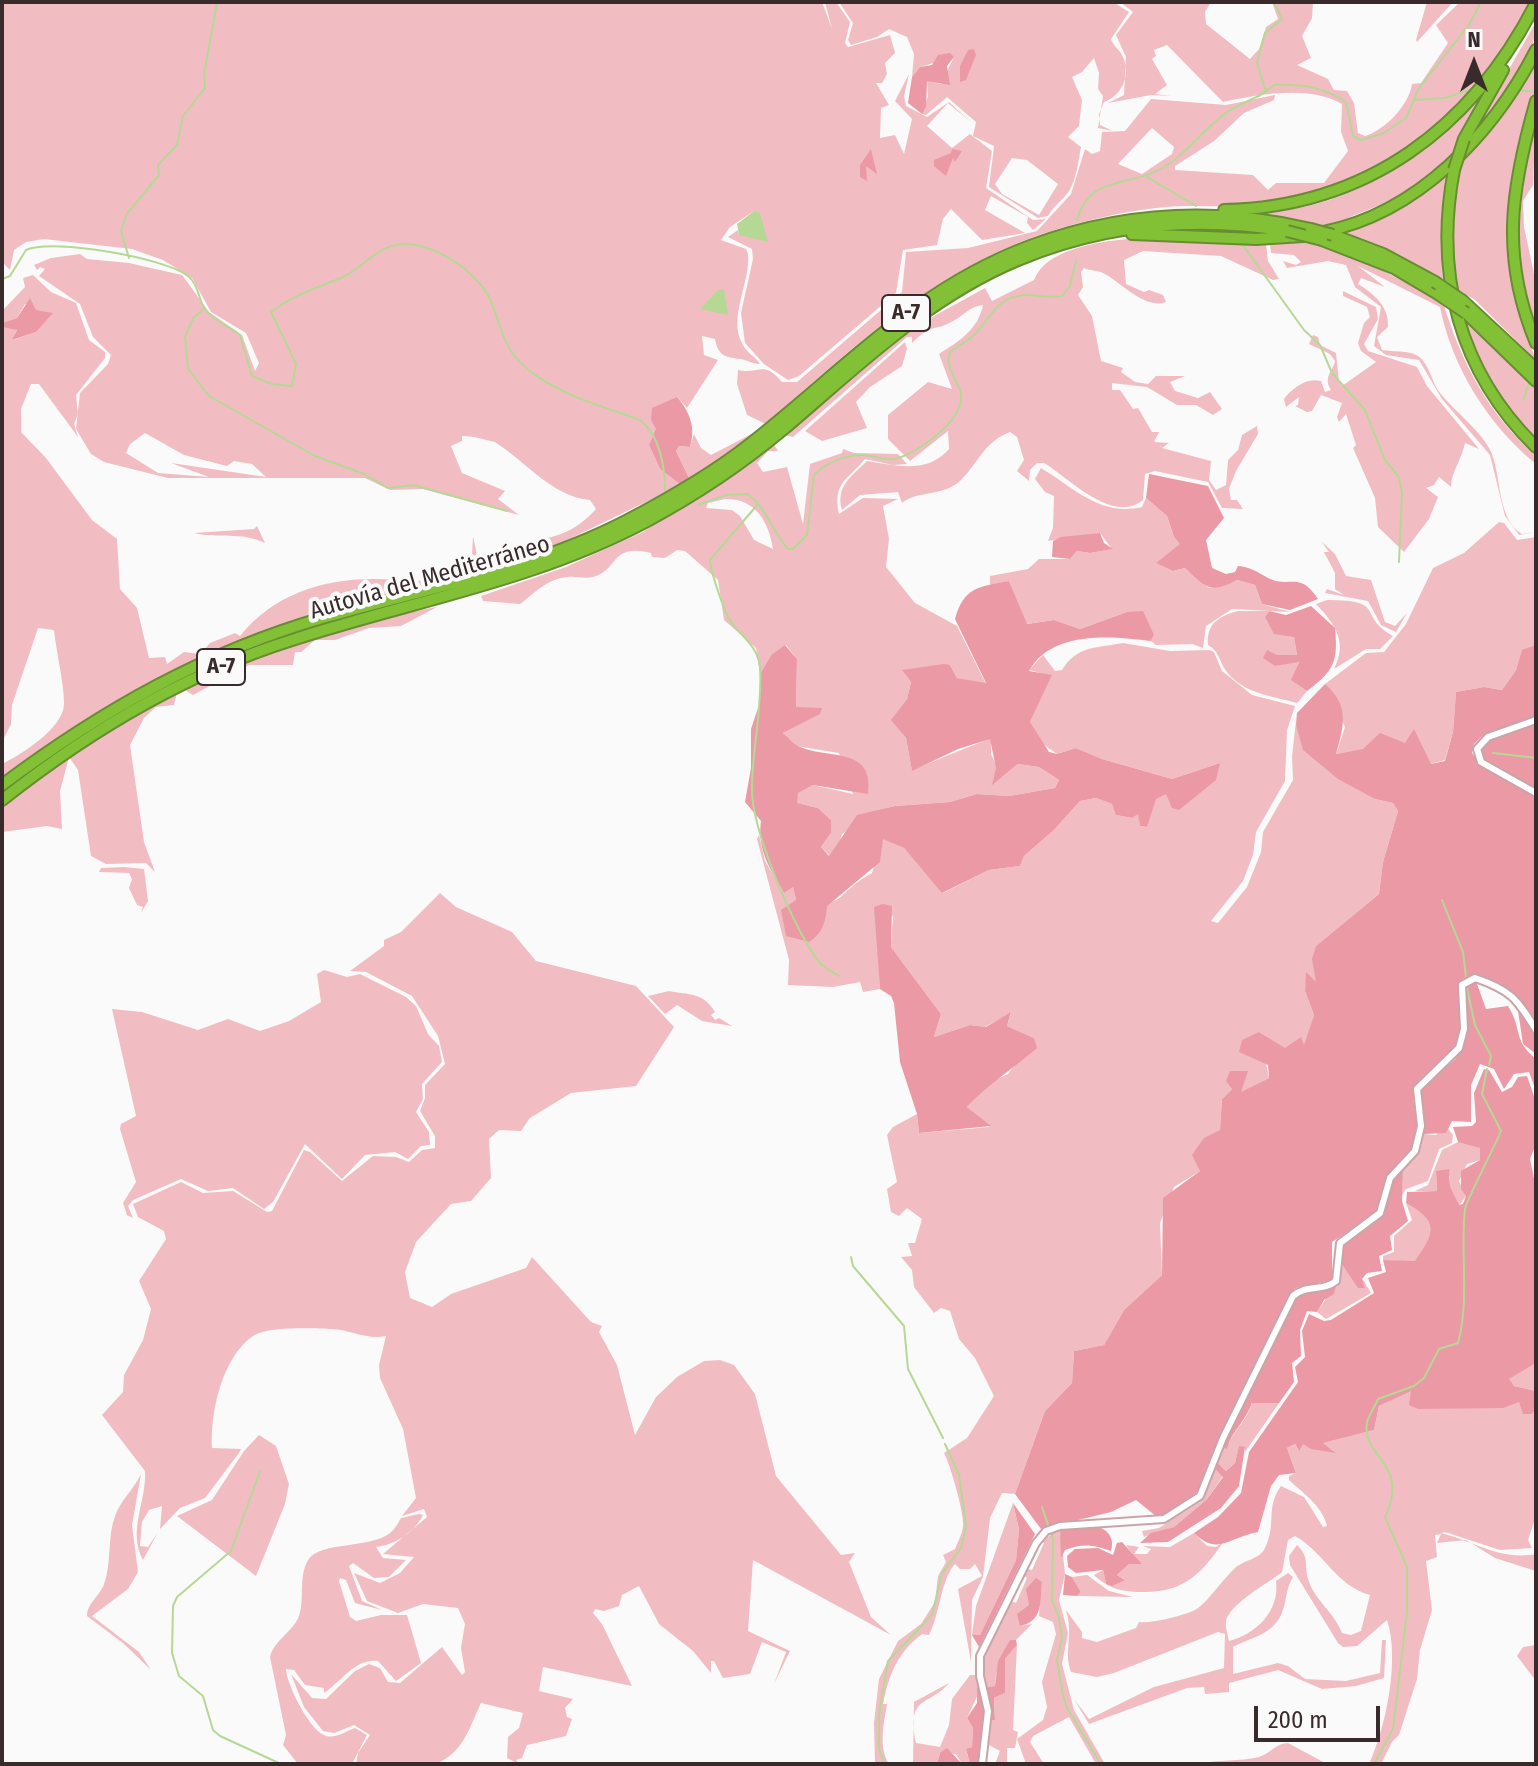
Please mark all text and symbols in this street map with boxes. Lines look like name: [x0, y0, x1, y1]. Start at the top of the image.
north arrow: [1434, 24, 1514, 104]
text: N: [1467, 26, 1481, 53]
road number: A-7: [882, 295, 930, 331]
street label: Autovía del Mediterráneo: [307, 530, 553, 626]
road number: A-7: [197, 649, 245, 685]
scale bar: [1258, 1690, 1384, 1740]
text: 200 m: [1268, 1706, 1328, 1734]

